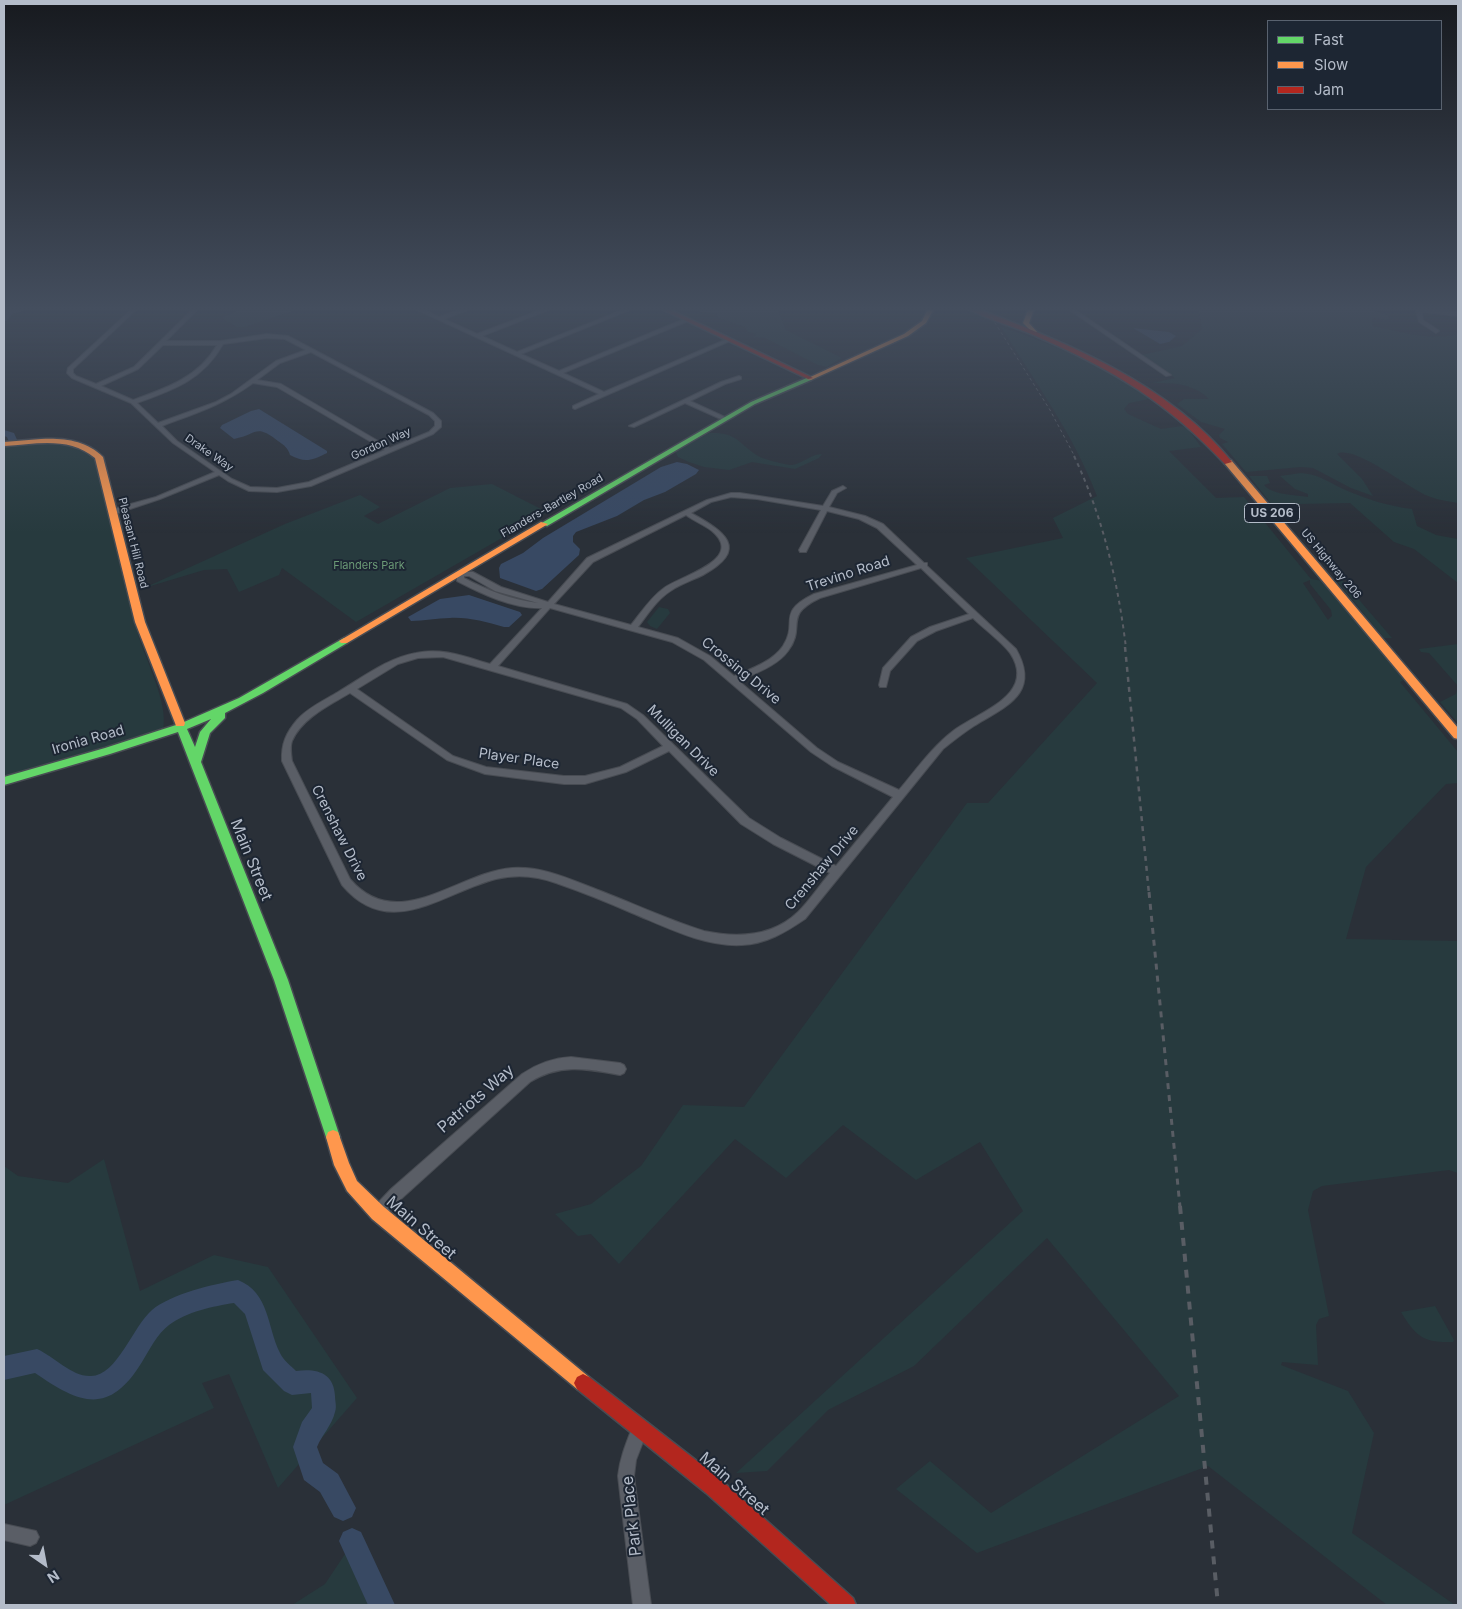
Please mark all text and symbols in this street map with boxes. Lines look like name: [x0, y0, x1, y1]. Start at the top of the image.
legend: [1267, 20, 1442, 110]
text: Fast: [1314, 30, 1344, 49]
text: Slow: [1314, 55, 1348, 74]
text: Jam: [1314, 80, 1344, 99]
street label: Gordon Way: [349, 425, 413, 463]
street label: Drake Way: [182, 432, 236, 474]
street label: Flanders-Bartley Road: [498, 471, 606, 541]
street label: Pleasant Hill Road: [115, 496, 151, 590]
road number: US 206: [1244, 503, 1300, 522]
street label: US Highway 206: [1298, 526, 1364, 602]
street label: Trevino Road: [804, 553, 892, 595]
park label: Flanders Park: [333, 559, 405, 573]
street label: Crossing Drive: [698, 634, 784, 708]
street label: Mulligan Drive: [644, 702, 722, 780]
street label: Ironia Road: [50, 722, 126, 758]
street label: Player Place: [478, 745, 560, 773]
street label: Crenshaw Drive: [308, 782, 370, 884]
street label: Main Street: [226, 816, 276, 904]
street label: Crenshaw Drive: [782, 822, 862, 914]
street label: Patriots Way: [434, 1061, 518, 1137]
street label: Main Street: [382, 1192, 460, 1264]
street label: Main Street: [695, 1448, 773, 1520]
street label: Park Place: [618, 1475, 646, 1557]
north arrow: [20, 1539, 70, 1589]
text: N: [44, 1567, 63, 1587]

